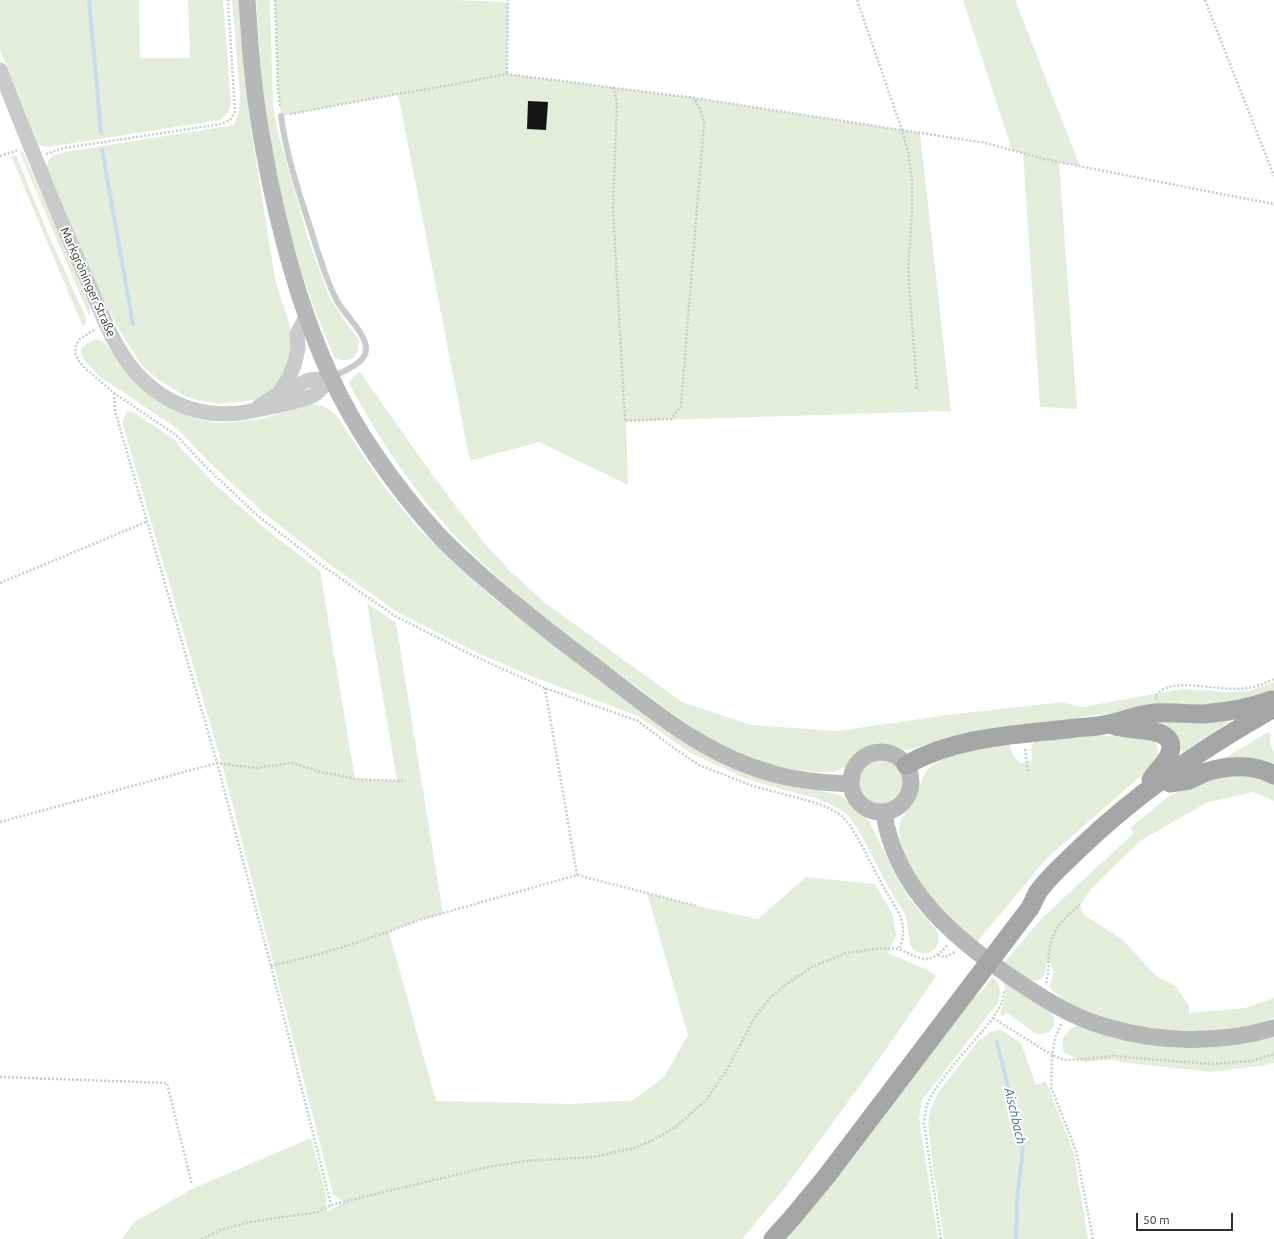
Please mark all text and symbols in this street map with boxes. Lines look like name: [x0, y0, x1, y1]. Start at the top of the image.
street label: Markgröninger Straße: [57, 225, 119, 339]
water label: Aischbach: [1001, 1086, 1029, 1146]
scale bar: [1138, 1205, 1235, 1231]
text: 50 m: [1143, 1213, 1170, 1226]

